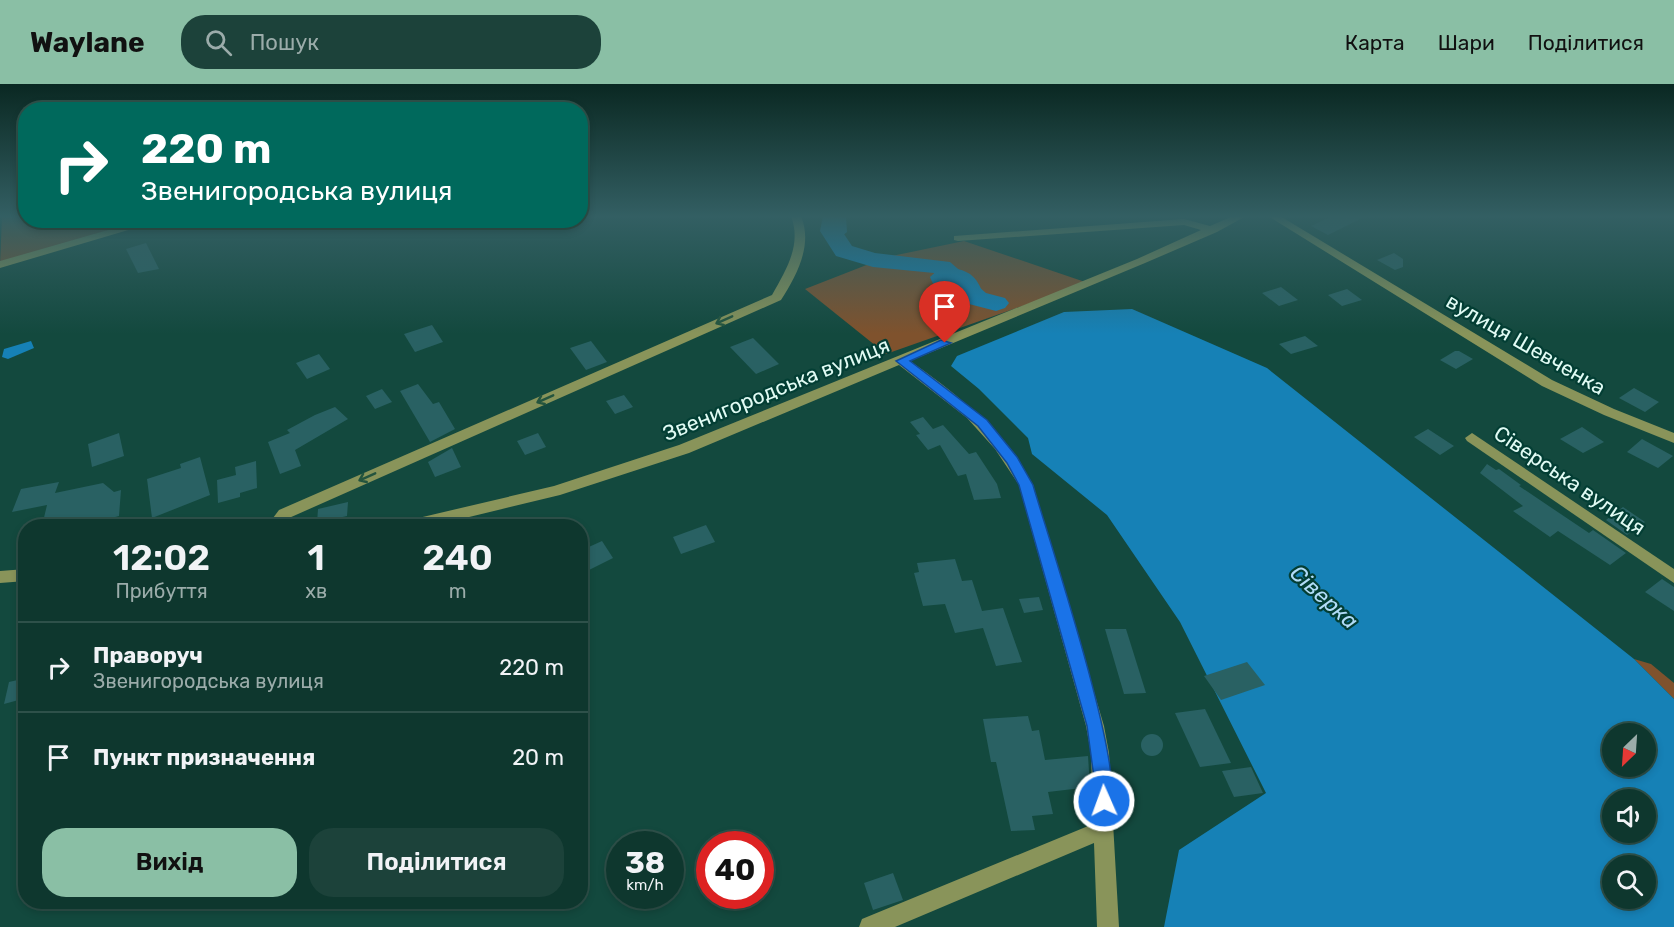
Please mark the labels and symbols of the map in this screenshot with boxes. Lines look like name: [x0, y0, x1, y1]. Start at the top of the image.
pin: [919, 281, 970, 343]
street label: вулиця Шевченка: [1442, 288, 1610, 400]
one-way arrow: [715, 315, 733, 327]
street label: Звенигородська вулиця: [659, 332, 893, 446]
one-way arrow: [537, 394, 555, 405]
street label: Сіверська вулиця: [1490, 420, 1650, 540]
one-way arrow: [358, 472, 376, 484]
water label: Сіверка: [1284, 559, 1364, 635]
north arrow: [1602, 723, 1656, 777]
position arrow: [1072, 769, 1136, 833]
speed limit sign: 40: [696, 831, 774, 909]

